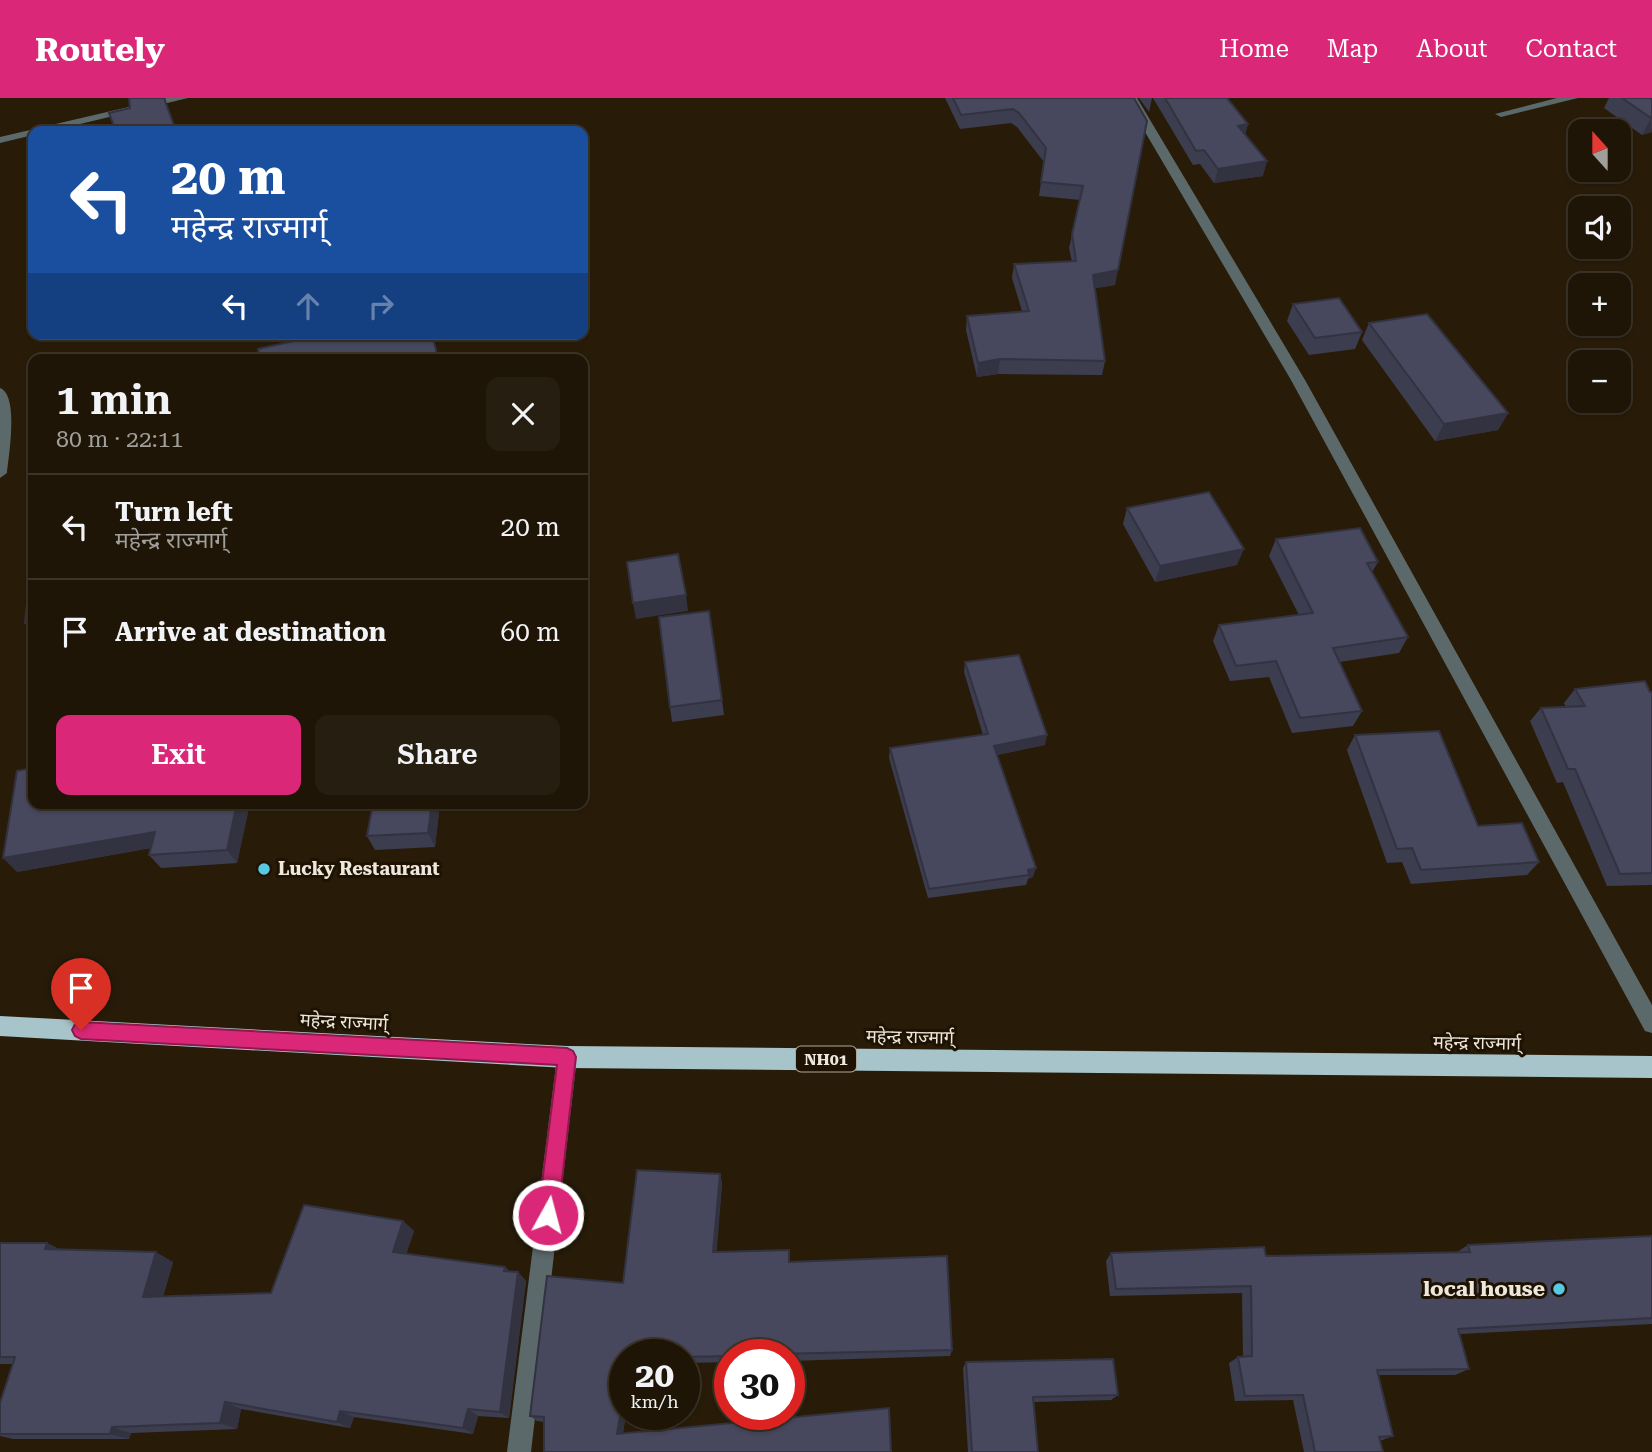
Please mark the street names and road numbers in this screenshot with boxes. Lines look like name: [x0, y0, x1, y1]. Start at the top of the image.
street label: महेन्द्र राज्मार्ग्: [300, 1009, 391, 1035]
street label: महेन्द्र राज्मार्ग्: [866, 1025, 957, 1049]
street label: महेन्द्र राज्मार्ग्: [1433, 1031, 1524, 1055]
road number: NH01: [796, 1046, 856, 1071]

